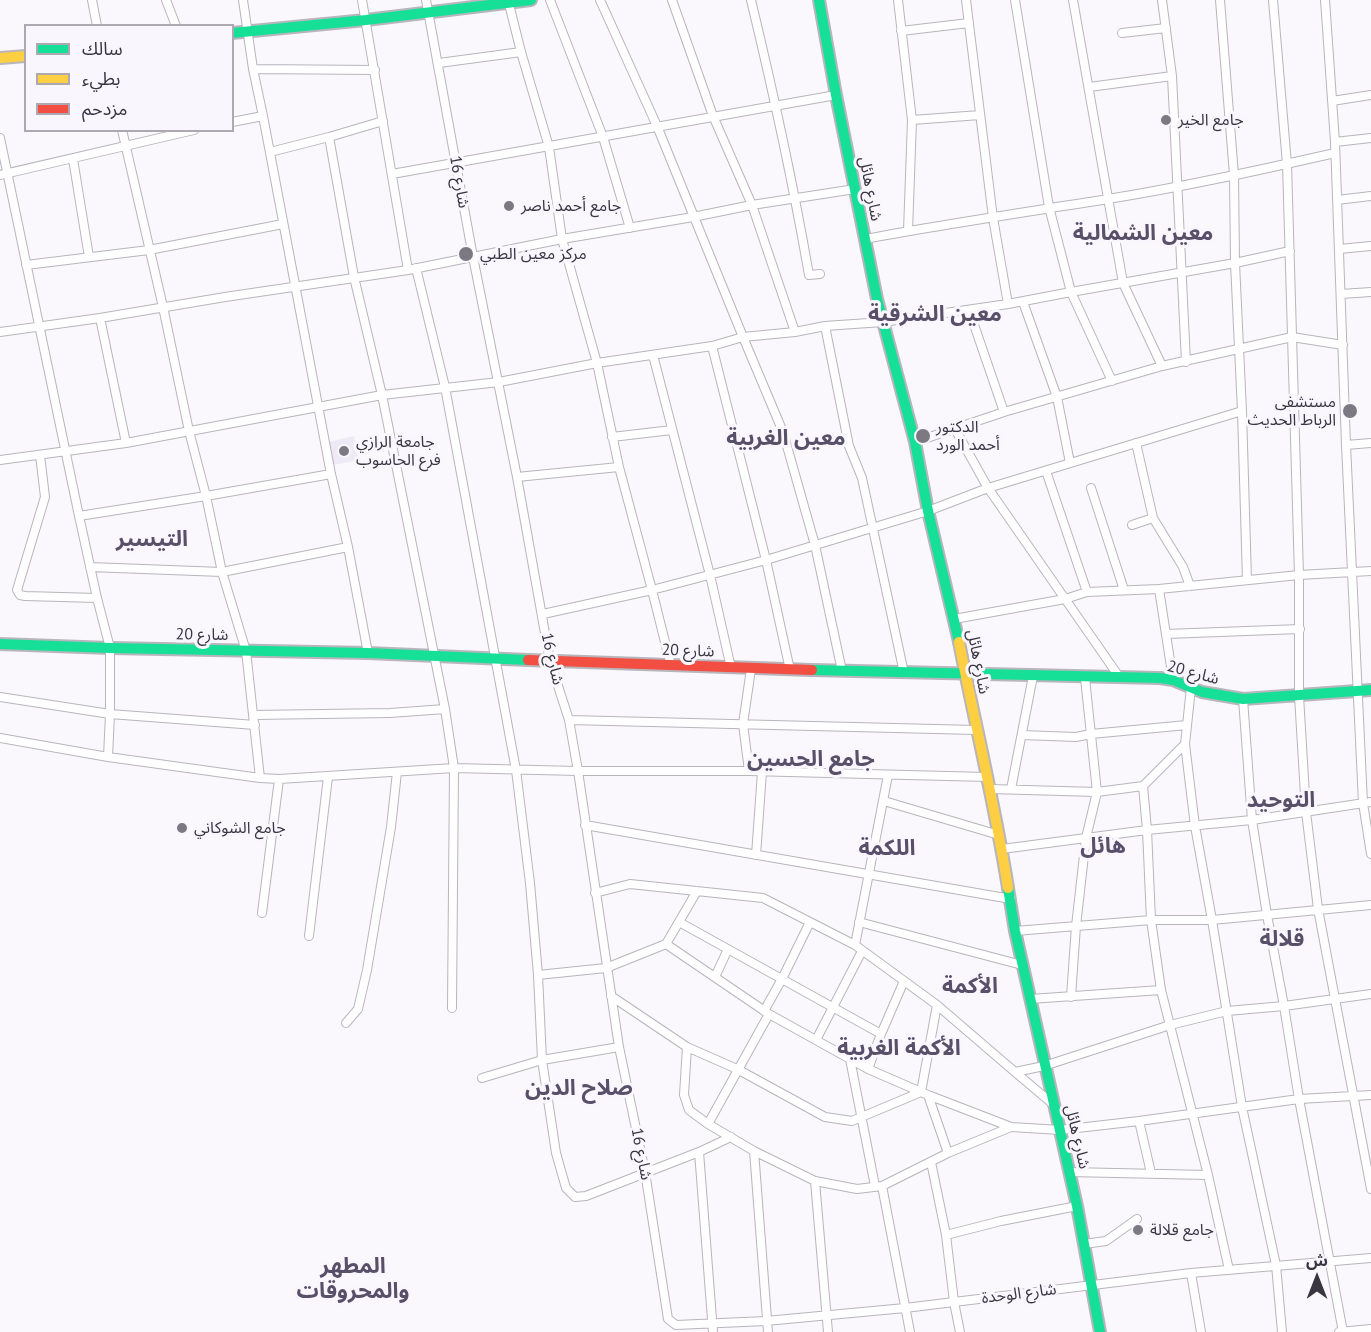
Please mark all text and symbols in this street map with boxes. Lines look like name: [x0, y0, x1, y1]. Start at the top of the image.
legend: [24, 24, 234, 132]
text: سالك: [82, 37, 123, 60]
text: بطيء: [82, 67, 120, 90]
text: مزدحم: [82, 97, 127, 120]
place label: جامع الخير: [1178, 110, 1244, 130]
marker: جامع الخير: [1159, 113, 1173, 127]
street label: شارع 16: [445, 154, 473, 210]
street label: شارع هائل: [854, 155, 886, 223]
place label: جامع أحمد ناصر: [521, 196, 621, 216]
marker: جامع أحمد ناصر: [502, 199, 516, 213]
district label: معين الشمالية: [1073, 221, 1213, 247]
place label: مركز معين الطبي: [480, 244, 587, 264]
marker: مركز معين الطبي: [457, 245, 475, 263]
district label: معين الشرقية: [868, 302, 1002, 328]
place label: مستشفى الرباط الحديث: [1247, 392, 1336, 430]
marker: مستشفى الرباط الحديث: [1341, 402, 1359, 420]
place label: الدكتور أحمد الورد: [936, 417, 1000, 455]
district label: معين الغربية: [726, 426, 846, 452]
marker: الدكتور أحمد الورد: [914, 427, 932, 445]
place label: جامعة الرازي فرع الحاسوب: [356, 432, 441, 470]
marker: جامعة الرازي فرع الحاسوب: [337, 444, 351, 458]
district label: التيسير: [116, 527, 188, 553]
street label: شارع 20: [175, 625, 229, 645]
street label: شارع هائل: [962, 628, 994, 696]
street label: شارع 16: [537, 631, 567, 687]
street label: شارع 20: [661, 640, 715, 662]
street label: شارع 20: [1165, 657, 1221, 689]
district label: جامع الحسين: [747, 747, 875, 773]
district label: التوحيد: [1247, 788, 1315, 814]
place label: جامع الشوكاني: [194, 818, 286, 838]
marker: جامع الشوكاني: [175, 821, 189, 835]
district label: هائل: [1080, 834, 1126, 860]
district label: اللكمة: [858, 836, 916, 862]
district label: قلالة: [1260, 927, 1304, 953]
district label: الأكمة: [942, 974, 998, 1000]
district label: الأكمة الغربية: [837, 1036, 961, 1062]
district label: صلاح الدين: [525, 1076, 633, 1102]
street label: شارع هائل: [1060, 1103, 1094, 1171]
street label: شارع 16: [627, 1126, 655, 1182]
place label: جامع قلالة: [1150, 1220, 1214, 1240]
marker: جامع قلالة: [1131, 1223, 1145, 1237]
north arrow: [1287, 1248, 1347, 1308]
text: ش: [1306, 1250, 1328, 1270]
district label: المطهر والمحروقات: [296, 1254, 410, 1306]
street label: شارع الوحدة: [980, 1280, 1058, 1308]

